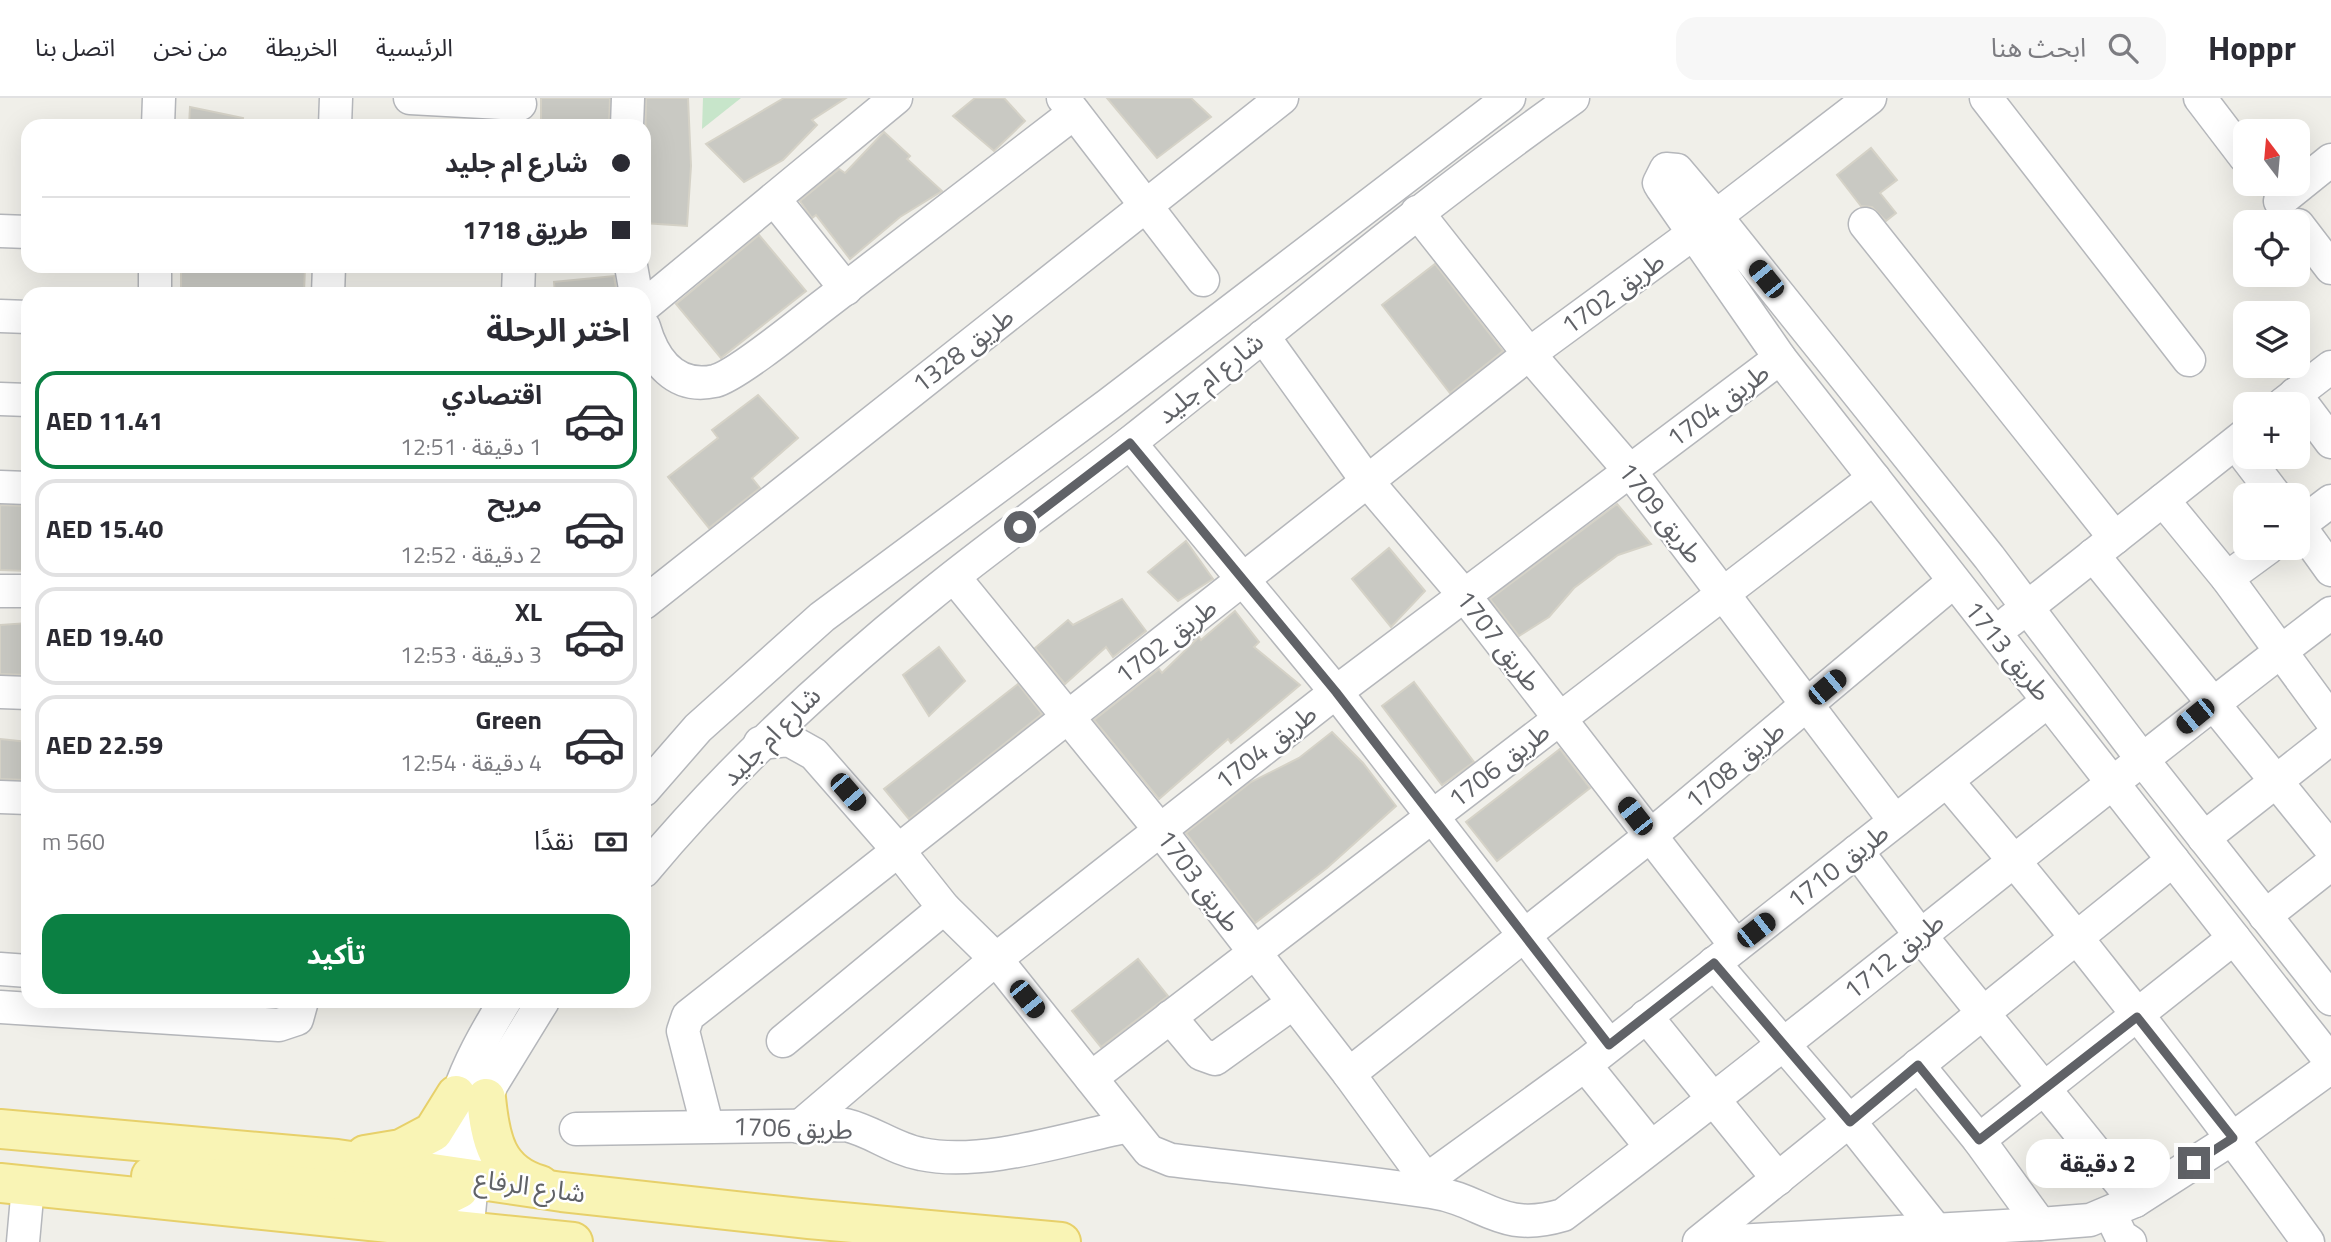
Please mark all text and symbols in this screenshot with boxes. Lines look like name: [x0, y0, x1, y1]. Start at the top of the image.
search box: [1676, 17, 2166, 80]
text: Hoppr: [2208, 23, 2296, 73]
text: ابحث هنا: [1991, 28, 2086, 67]
text: اتصل بنا: [35, 29, 115, 65]
text: من نحن: [153, 29, 228, 65]
text: الخريطة: [266, 29, 338, 65]
text: الرئيسية: [376, 29, 453, 65]
icon: search: [2104, 29, 2142, 67]
north arrow: [2233, 119, 2310, 196]
map controls: [2233, 119, 2310, 560]
text: شارع ام جليد: [445, 143, 588, 182]
text: طريق 1718: [462, 210, 588, 249]
button: locate: [2233, 210, 2310, 287]
street label: طريق 1702: [1553, 242, 1673, 344]
car: [1745, 256, 1788, 302]
street label: طريق 1328: [903, 297, 1022, 402]
button: layers: [2233, 301, 2310, 378]
text: اختر الرحلة: [486, 305, 630, 353]
street label: شارع ام جليد: [1148, 322, 1272, 434]
street label: طريق 1704: [1658, 353, 1777, 456]
text: اقتصادي: [442, 375, 542, 414]
icon: car: [563, 389, 626, 452]
button: +: [2233, 392, 2310, 469]
text: AED 11.41: [46, 401, 163, 440]
text: 1 دقيقة · 12:51: [400, 429, 542, 464]
street label: طريق 1709: [1609, 453, 1714, 572]
text: مريح: [487, 483, 542, 522]
button: −: [2233, 483, 2310, 560]
icon: car: [563, 497, 626, 560]
text: AED 15.40: [46, 509, 163, 548]
route start: [1004, 511, 1036, 543]
text: 2 دقيقة · 12:52: [400, 537, 542, 572]
street label: طريق 1707: [1447, 581, 1552, 700]
street label: طريق 1702: [1106, 588, 1225, 693]
text: XL: [515, 592, 542, 631]
street label: طريق 1713: [1956, 592, 2061, 710]
icon: car: [563, 605, 626, 668]
text: AED 19.40: [46, 617, 163, 656]
text: 3 دقيقة · 12:53: [400, 637, 542, 672]
car: [1805, 665, 1850, 709]
street label: شارع ام جليد: [712, 677, 830, 795]
street label: طريق 1704: [1206, 694, 1325, 799]
car: [2173, 695, 2218, 737]
text: Green: [476, 700, 542, 739]
street label: طريق 1708: [1676, 711, 1793, 818]
street label: طريق 1706: [1439, 712, 1558, 817]
icon: car: [563, 713, 626, 776]
text: AED 22.59: [46, 725, 163, 764]
text: 4 دقيقة · 12:54: [400, 745, 542, 780]
car: [827, 769, 870, 815]
car: [1614, 793, 1657, 839]
street label: طريق 1710: [1778, 813, 1897, 918]
text: نقدًا: [534, 821, 574, 860]
street label: طريق 1703: [1148, 821, 1251, 940]
icon: cash: [592, 823, 630, 861]
text: 560 m: [42, 824, 105, 859]
street label: طريق 1712: [1835, 903, 1953, 1008]
car: [1733, 909, 1780, 951]
button: تأكيد: [42, 914, 630, 994]
car: [1006, 976, 1049, 1022]
street label: طريق 1706: [732, 1106, 854, 1149]
callout: 2 دقيقة: [2026, 1138, 2170, 1188]
text: 2 دقيقة: [2060, 1146, 2136, 1181]
route end: [2178, 1147, 2210, 1179]
street label: شارع الرفاع: [472, 1158, 588, 1213]

